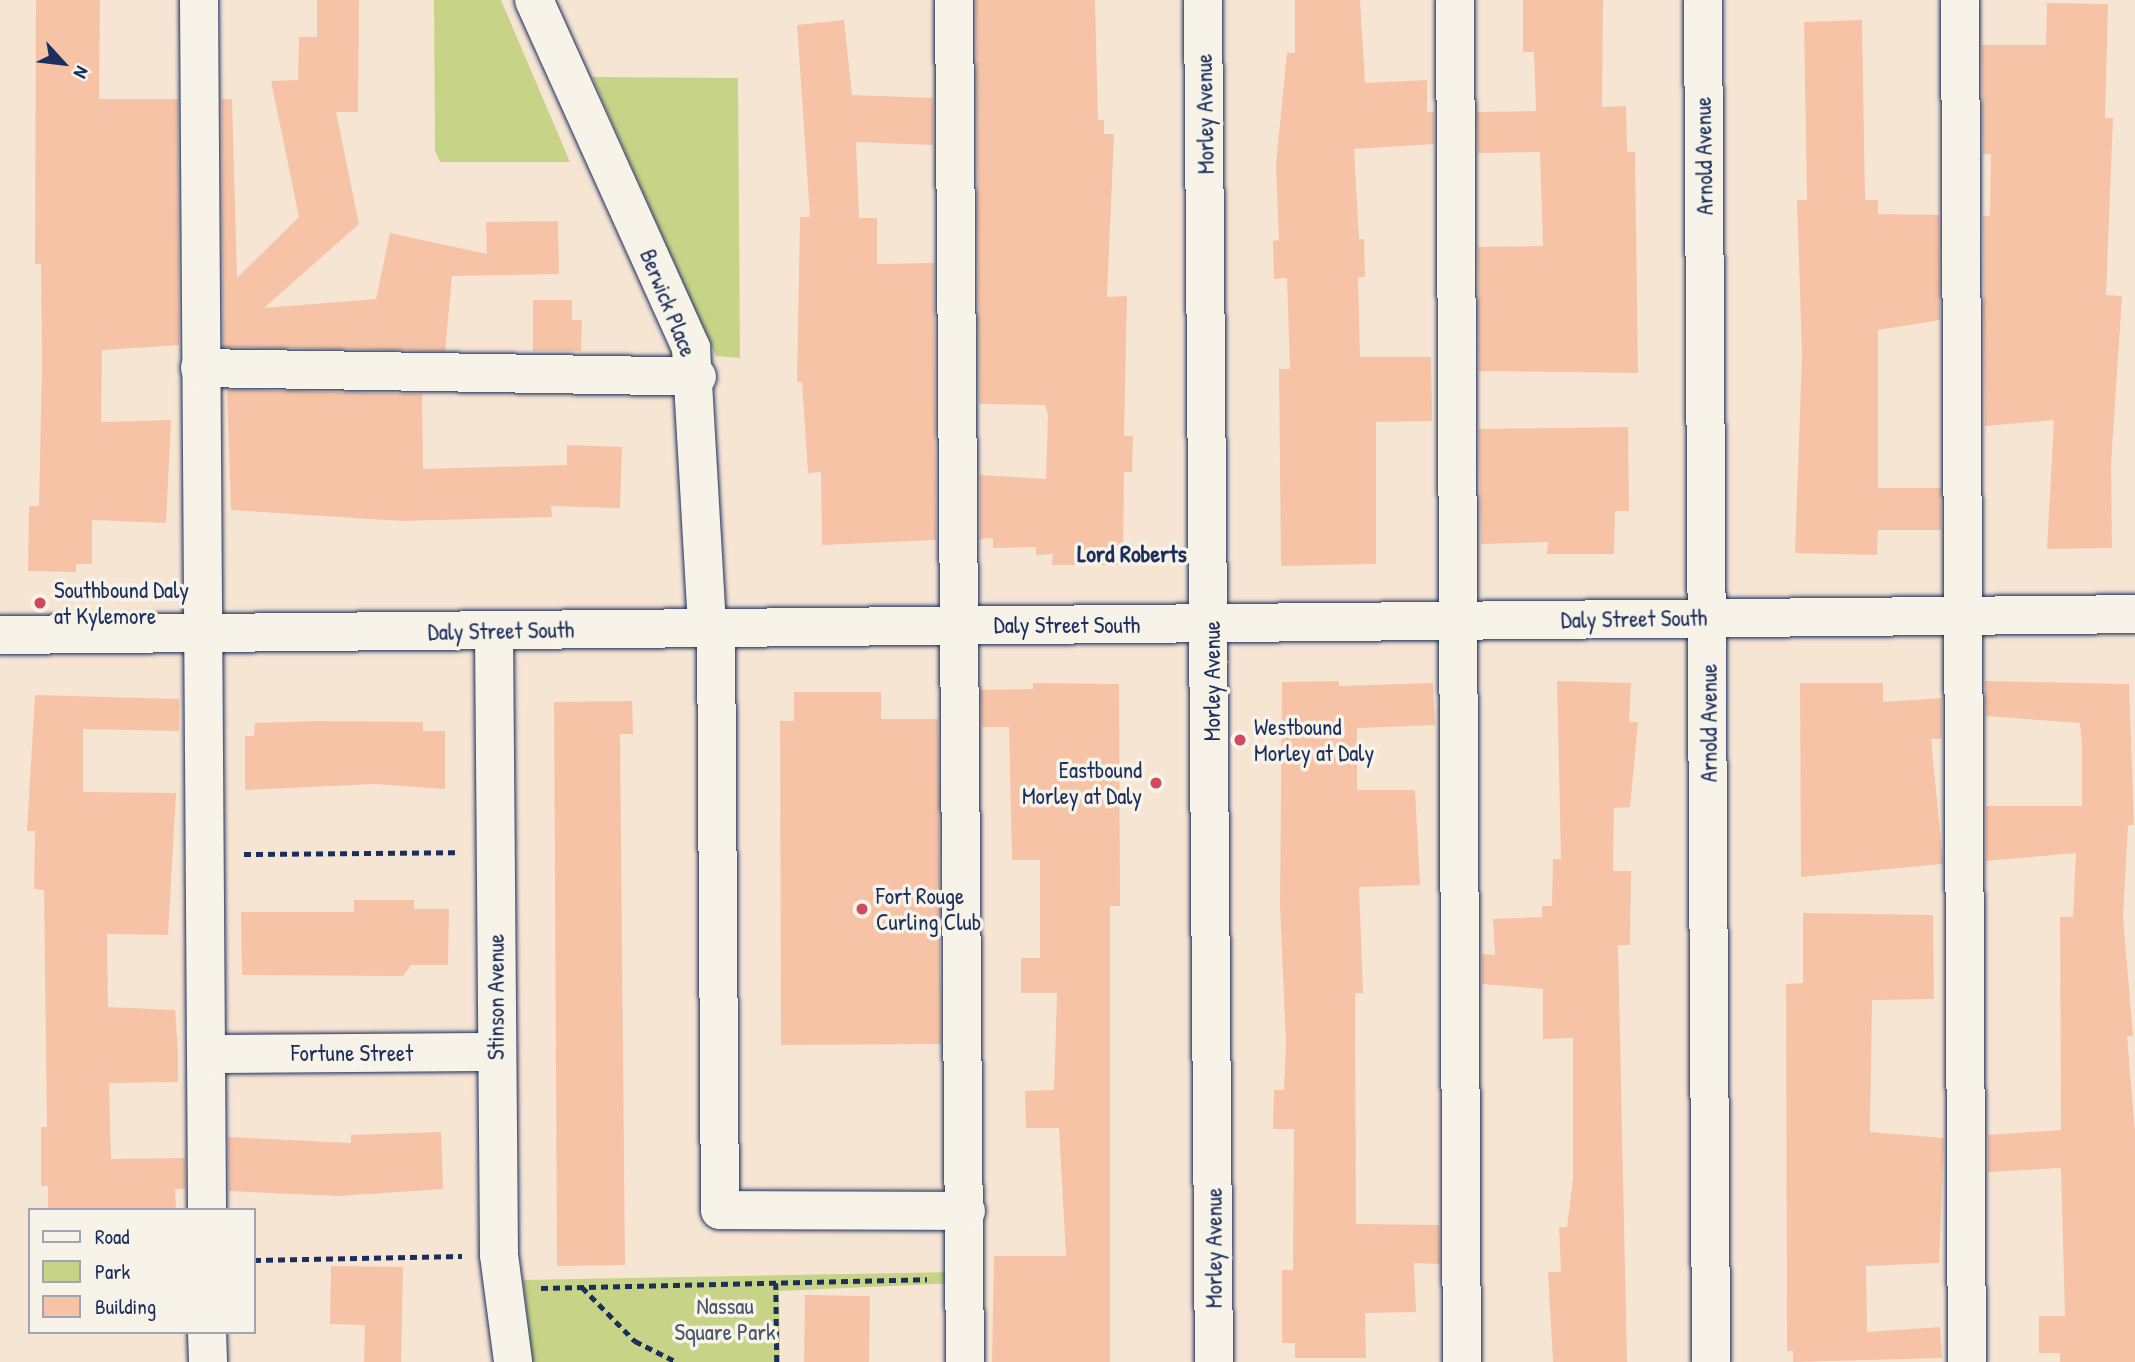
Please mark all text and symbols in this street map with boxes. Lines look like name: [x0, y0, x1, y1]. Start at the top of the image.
north arrow: [28, 28, 98, 98]
street label: Morley Avenue: [1190, 54, 1220, 174]
text: N: [68, 62, 96, 83]
street label: Arnold Avenue: [1689, 97, 1719, 215]
street label: Berwick Place: [634, 245, 702, 361]
district label: Lord Roberts: [1077, 540, 1187, 568]
place label: Southbound Daly at Kylemore: [54, 576, 189, 630]
marker: Southbound Daly at Kylemore: [32, 595, 48, 611]
street label: Daly Street South: [1561, 604, 1707, 634]
street label: Daly Street South: [994, 611, 1140, 639]
street label: Daly Street South: [428, 616, 574, 646]
street label: Morley Avenue: [1198, 621, 1226, 741]
street label: Arnold Avenue: [1695, 664, 1723, 782]
place label: Westbound Morley at Daly: [1254, 713, 1374, 767]
marker: Westbound Morley at Daly: [1232, 732, 1248, 748]
place label: Eastbound Morley at Daly: [1022, 756, 1142, 810]
marker: Eastbound Morley at Daly: [1148, 775, 1164, 791]
place label: Fort Rouge Curling Club: [876, 882, 981, 936]
marker: Fort Rouge Curling Club: [854, 901, 870, 917]
street label: Stinson Avenue: [482, 934, 510, 1060]
street label: Fortune Street: [291, 1039, 413, 1067]
street label: Morley Avenue: [1200, 1188, 1228, 1308]
legend: [28, 1208, 256, 1334]
text: Road: [95, 1222, 129, 1251]
text: Park: [95, 1257, 130, 1286]
text: Building: [95, 1292, 156, 1321]
park label: Nassau Square Park: [674, 1292, 776, 1346]

